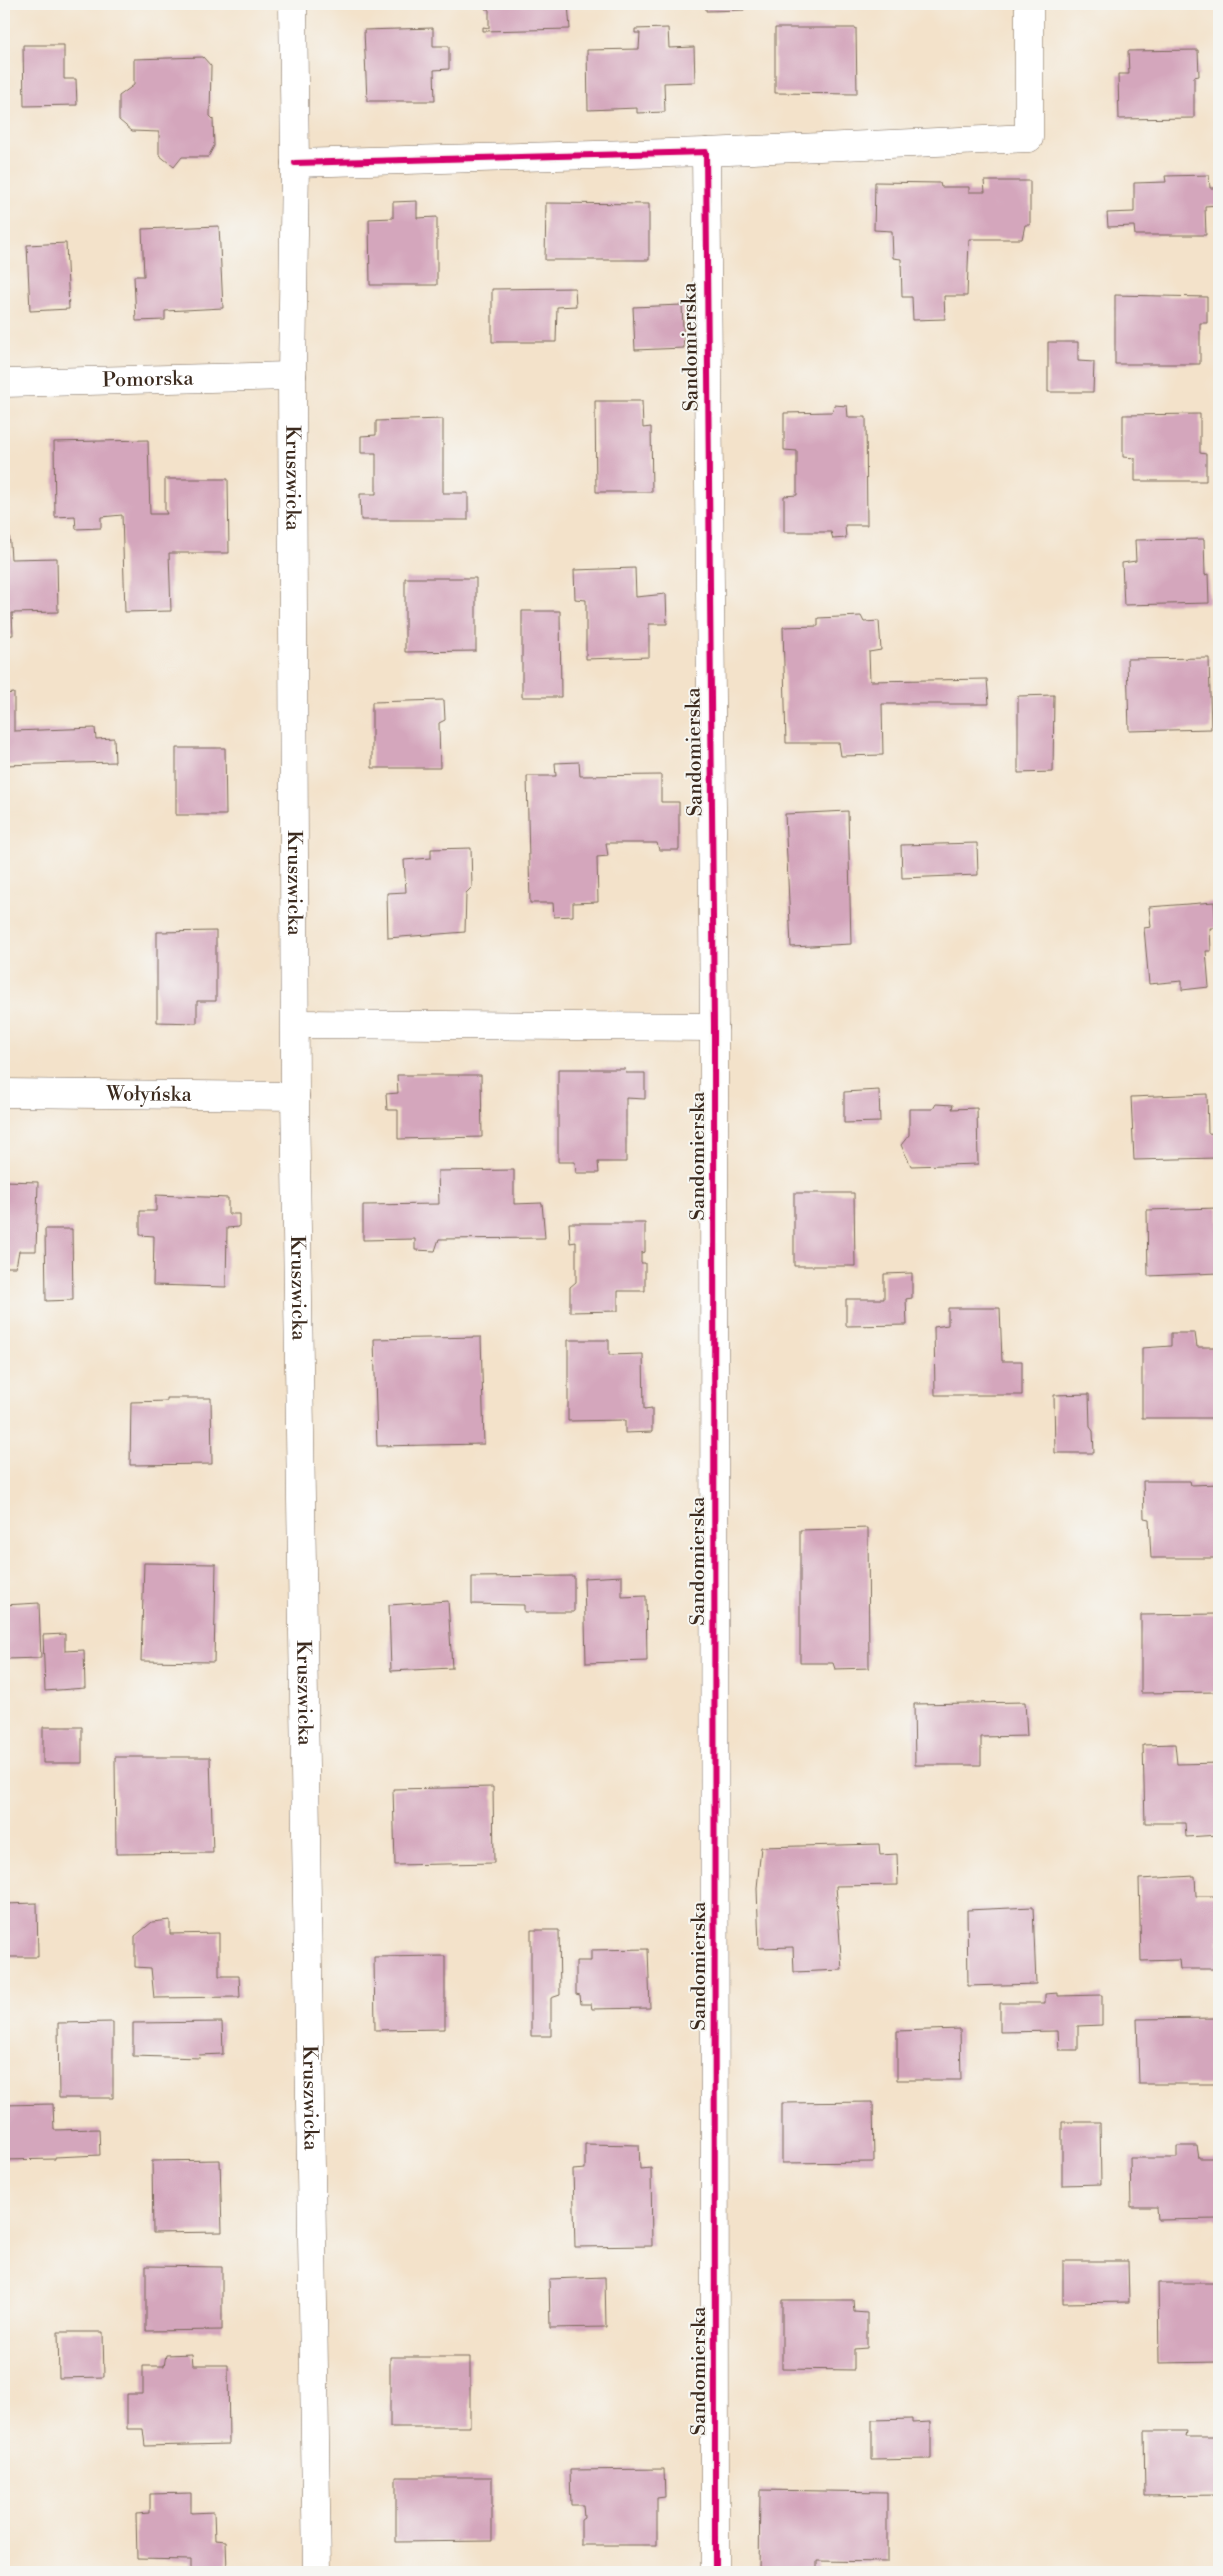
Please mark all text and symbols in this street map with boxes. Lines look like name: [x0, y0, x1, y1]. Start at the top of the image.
street label: Sandomierska: [677, 281, 705, 412]
street label: Pomorska: [102, 366, 195, 393]
street label: Kruszwicka: [280, 425, 305, 532]
street label: Sandomierska: [681, 686, 709, 817]
street label: Kruszwicka: [281, 830, 307, 937]
street label: Wołyńska: [105, 1082, 193, 1107]
street label: Sandomierska: [686, 1091, 711, 1220]
street label: Kruszwicka: [285, 1235, 311, 1342]
street label: Sandomierska: [686, 1496, 711, 1625]
street label: Kruszwicka: [291, 1640, 317, 1747]
street label: Sandomierska: [687, 1901, 712, 2030]
street label: Kruszwicka: [297, 2045, 323, 2152]
street label: Sandomierska: [687, 2306, 712, 2435]

